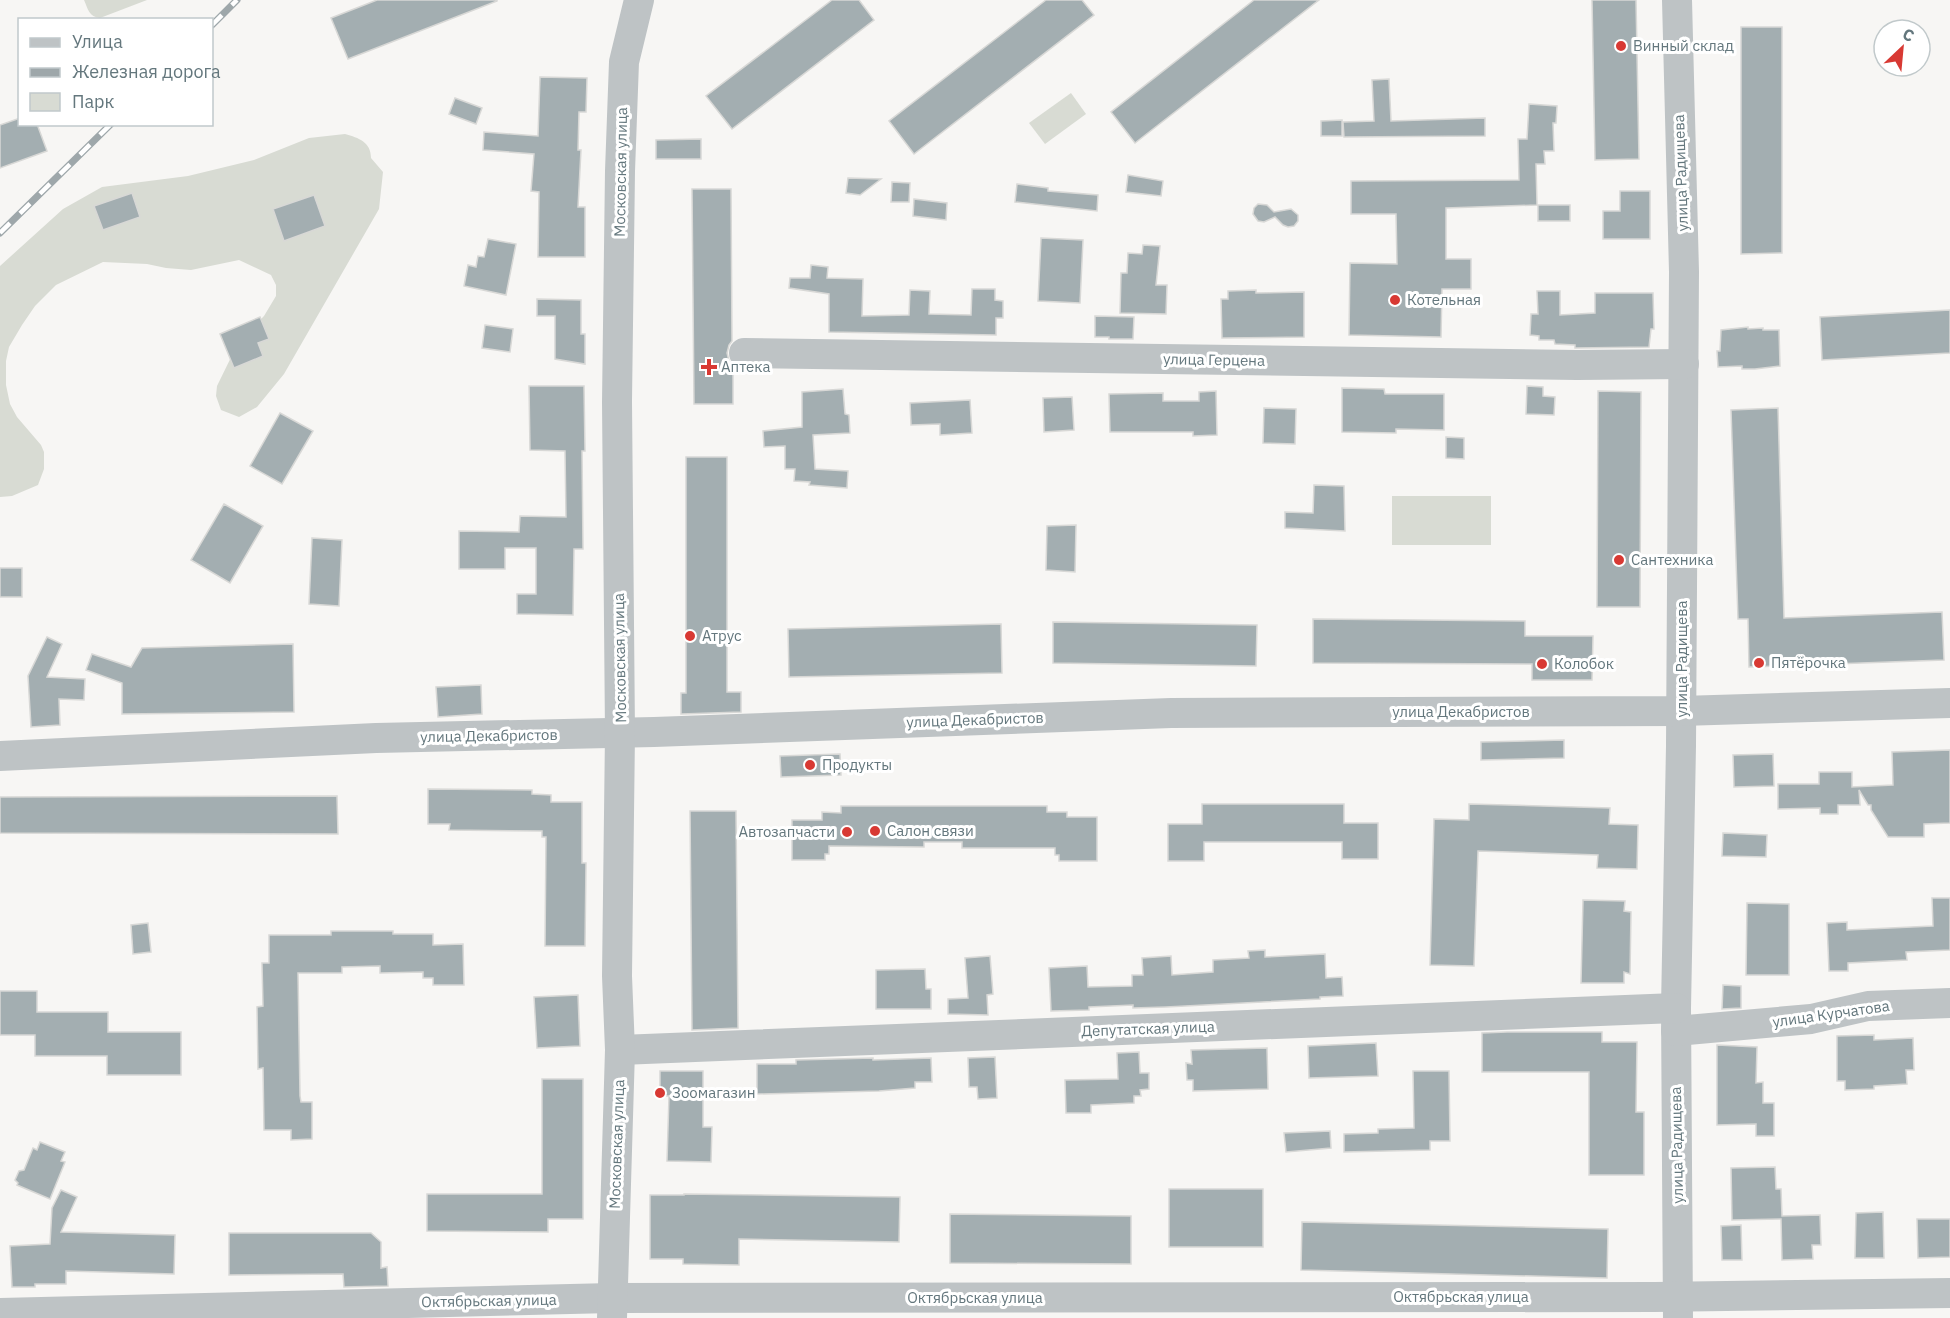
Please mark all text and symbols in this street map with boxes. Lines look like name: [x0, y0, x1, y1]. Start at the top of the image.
legend: [18, 18, 213, 126]
north arrow: [1872, 18, 1932, 78]
text: С: [1900, 23, 1918, 46]
text: Улица: [72, 30, 123, 53]
place label: Винный склад: [1633, 36, 1734, 55]
marker: Винный склад: [1614, 39, 1628, 53]
text: Железная дорога: [72, 60, 221, 83]
text: Парк: [72, 90, 115, 113]
street label: Московская улица: [610, 107, 631, 237]
street label: улица Радищева: [1669, 114, 1692, 232]
place label: Котельная: [1407, 290, 1481, 309]
marker: Котельная: [1388, 293, 1402, 307]
street label: улица Герцена: [1163, 349, 1265, 370]
place label: Аптека: [721, 357, 770, 376]
marker: Аптека: [702, 360, 716, 374]
place label: Сантехника: [1631, 550, 1713, 569]
marker: Сантехника: [1612, 553, 1626, 567]
street label: Московская улица: [609, 593, 630, 723]
street label: улица Радищева: [1672, 600, 1691, 718]
place label: Атрус: [702, 626, 742, 645]
marker: Атрус: [683, 629, 697, 643]
place label: Пятёрочка: [1771, 653, 1846, 672]
place label: Колобок: [1554, 654, 1614, 673]
marker: Пятёрочка: [1752, 656, 1766, 670]
marker: Колобок: [1535, 657, 1549, 671]
street label: улица Декабристов: [1392, 702, 1530, 721]
street label: улица Декабристов: [906, 708, 1044, 731]
street label: улица Декабристов: [420, 725, 558, 746]
place label: Продукты: [822, 755, 892, 774]
marker: Продукты: [803, 758, 817, 772]
place label: Салон связи: [887, 821, 974, 840]
place label: Автозапчасти: [738, 822, 835, 841]
marker: Салон связи: [868, 824, 882, 838]
marker: Автозапчасти: [840, 825, 854, 839]
street label: улица Курчатова: [1771, 996, 1891, 1031]
street label: Депутатская улица: [1081, 1017, 1215, 1040]
street label: Московская улица: [605, 1079, 628, 1209]
place label: Зоомагазин: [672, 1083, 756, 1102]
marker: Зоомагазин: [653, 1086, 667, 1100]
street label: улица Радищева: [1666, 1086, 1687, 1204]
street label: Октябрьская улица: [1393, 1287, 1529, 1306]
street label: Октябрьская улица: [907, 1288, 1043, 1307]
street label: Октябрьская улица: [421, 1290, 557, 1311]

